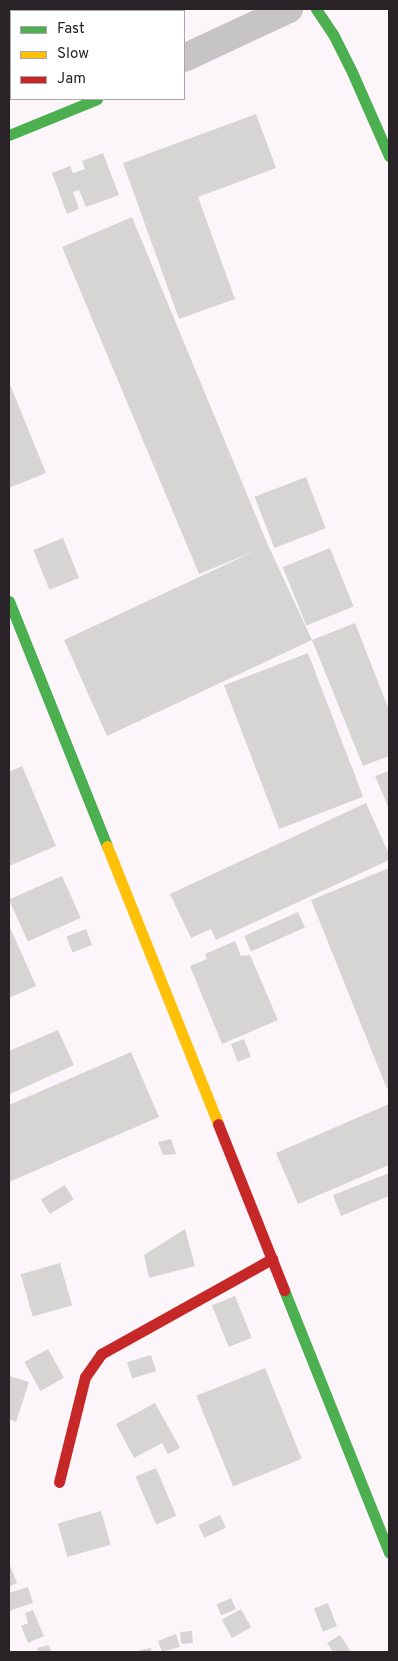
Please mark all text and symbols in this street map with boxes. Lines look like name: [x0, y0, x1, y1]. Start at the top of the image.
legend: [10, 10, 185, 100]
text: Fast: [57, 20, 85, 39]
text: Slow: [57, 45, 89, 64]
text: Jam: [57, 70, 86, 89]

